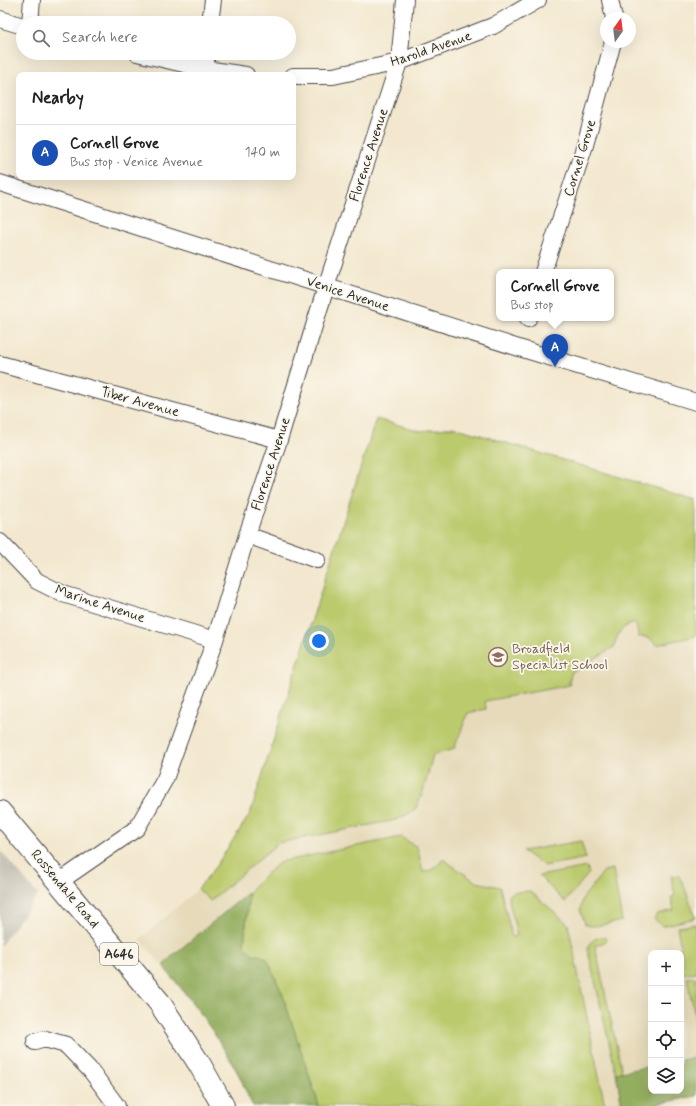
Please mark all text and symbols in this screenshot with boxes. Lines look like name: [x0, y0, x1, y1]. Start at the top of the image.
north arrow: [600, 12, 636, 48]
search box: [16, 16, 296, 60]
icon: search: [30, 27, 52, 49]
street label: Harold Avenue: [388, 27, 474, 71]
text: Search here: [62, 28, 138, 48]
text: Nearby: [32, 87, 84, 109]
street label: Florence Avenue: [345, 106, 393, 204]
street label: Cornel Grove: [560, 117, 600, 199]
text: Cornell Grove: [70, 134, 159, 154]
text: A: [41, 144, 49, 161]
text: 140 m: [245, 144, 280, 161]
text: Bus stop · Venice Avenue: [70, 154, 203, 171]
popup: [496, 269, 614, 321]
street label: Venice Avenue: [304, 272, 392, 316]
text: Cornell Grove: [510, 277, 600, 297]
text: Bus stop: [510, 297, 553, 314]
pin: A: [542, 334, 568, 367]
street label: Tiber Avenue: [99, 383, 181, 421]
street label: Florence Avenue: [247, 415, 295, 513]
street label: Marine Avenue: [53, 581, 147, 627]
your location: [309, 631, 329, 651]
place label: Broadfield Specialist School: [512, 640, 608, 674]
school or university icon: Broadfield Specialist School: [487, 646, 509, 668]
street label: Rossendale Road: [27, 846, 103, 932]
road number: A646: [100, 943, 138, 965]
map controls: [648, 950, 684, 1094]
button: +: [648, 950, 684, 986]
button: −: [648, 986, 684, 1022]
button: locate: [648, 1022, 684, 1058]
button: layers: [648, 1058, 684, 1094]

